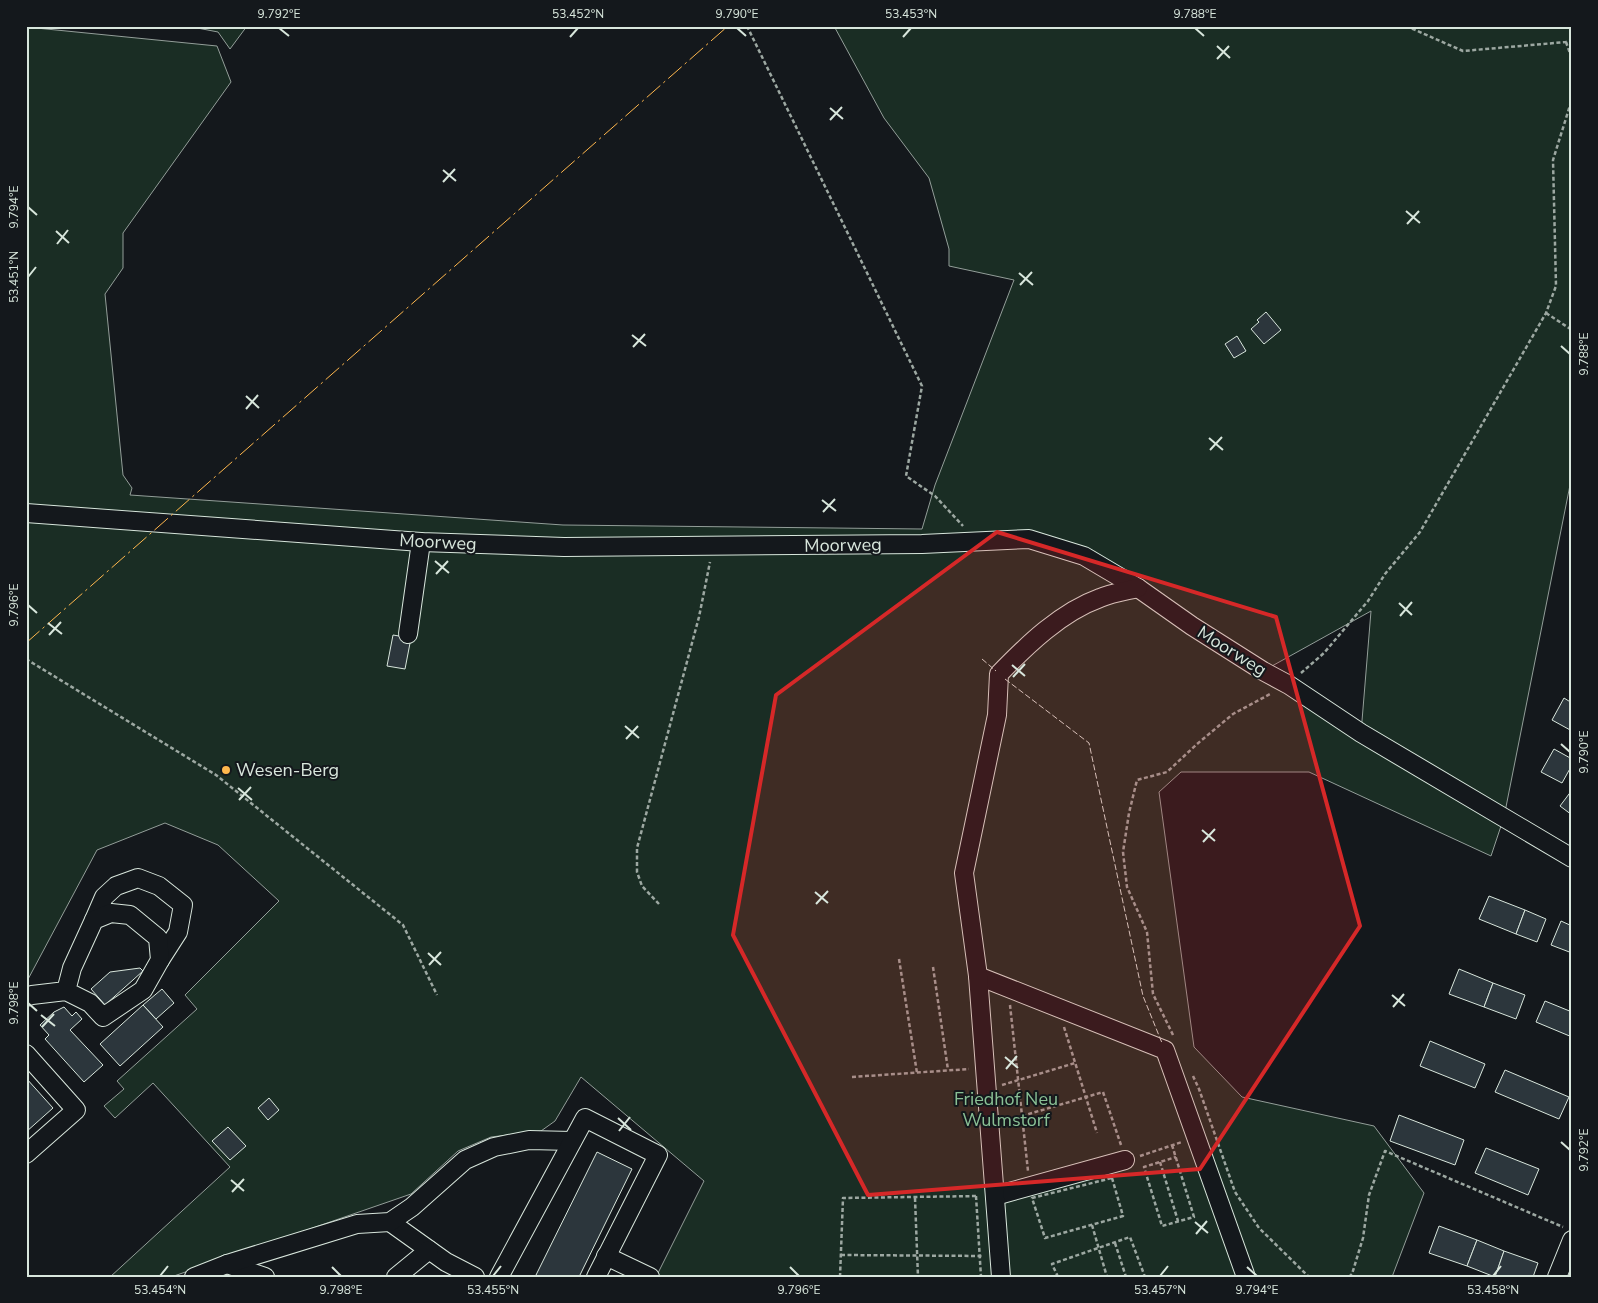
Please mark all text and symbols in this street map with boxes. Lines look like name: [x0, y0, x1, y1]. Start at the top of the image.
text: 9.792°E: [258, 6, 300, 22]
text: 53.452°N: [552, 6, 604, 22]
text: 9.790°E: [716, 6, 758, 22]
text: 53.453°N: [885, 6, 937, 22]
text: 9.788°E: [1174, 6, 1216, 22]
text: 9.794°E: [6, 186, 22, 228]
text: 53.451°N: [6, 251, 22, 303]
text: 9.788°E: [1576, 333, 1592, 375]
street label: Moorweg: [399, 528, 477, 556]
street label: Moorweg: [804, 532, 882, 558]
text: 9.796°E: [6, 584, 22, 626]
street label: Moorweg: [1193, 620, 1271, 682]
text: 9.790°E: [1576, 731, 1592, 773]
place label: Wesen-Berg: [236, 758, 339, 782]
marker: Wesen-Berg: [220, 764, 232, 776]
text: 9.798°E: [6, 982, 22, 1024]
park label: Friedhof Neu Wulmstorf: [954, 1087, 1058, 1132]
text: 9.792°E: [1576, 1129, 1592, 1171]
text: 53.454°N: [134, 1282, 186, 1298]
text: 9.798°E: [320, 1282, 362, 1298]
text: 53.455°N: [467, 1282, 519, 1298]
text: 9.796°E: [778, 1282, 820, 1298]
text: 53.457°N: [1134, 1282, 1186, 1298]
text: 9.794°E: [1236, 1282, 1278, 1298]
text: 53.458°N: [1467, 1282, 1519, 1298]

